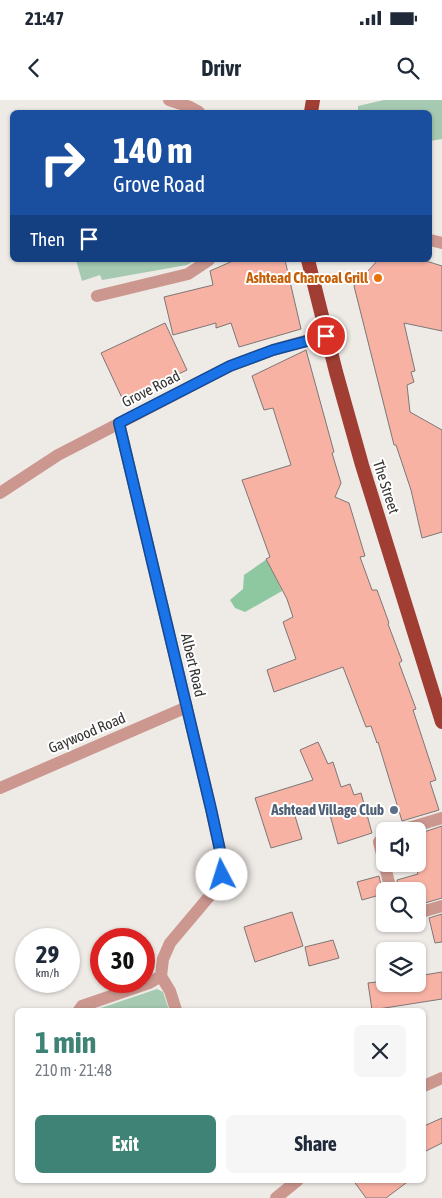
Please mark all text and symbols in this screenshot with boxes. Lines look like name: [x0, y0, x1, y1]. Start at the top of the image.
text: 21:47: [25, 7, 64, 29]
icon: back: [20, 54, 48, 82]
icon: search: [394, 54, 422, 82]
text: Drivr: [201, 55, 241, 81]
icon: right: [30, 130, 95, 195]
text: 140 m: [113, 130, 192, 170]
text: Grove Road: [113, 171, 205, 197]
icon: arrive: [75, 225, 103, 253]
text: Then: [30, 228, 65, 250]
place label: Ashtead Charcoal Grill: [245, 269, 369, 286]
marker: Ashtead Charcoal Grill: [372, 272, 384, 284]
pin: [305, 315, 347, 357]
icon: arrive: [312, 322, 340, 350]
street label: Grove Road: [119, 367, 183, 410]
street label: The Street: [370, 458, 403, 516]
street label: Albert Road: [178, 632, 209, 698]
street label: Gaywood Road: [46, 709, 128, 756]
place label: Ashtead Village Club: [270, 801, 384, 818]
marker: Ashtead Village Club: [388, 804, 400, 816]
map controls: [376, 822, 426, 992]
button: sound: [376, 822, 426, 872]
position arrow: [195, 848, 247, 900]
button: search: [376, 882, 426, 932]
speed limit sign: 30: [90, 928, 155, 993]
text: 29: [36, 940, 59, 968]
button: layers: [376, 942, 426, 992]
text: km/h: [36, 966, 59, 980]
text: 1 min: [35, 1025, 96, 1059]
button: close: [354, 1025, 406, 1077]
text: 210 m · 21:48: [35, 1061, 112, 1079]
button: Exit: [35, 1115, 216, 1173]
button: Share: [226, 1115, 406, 1173]

